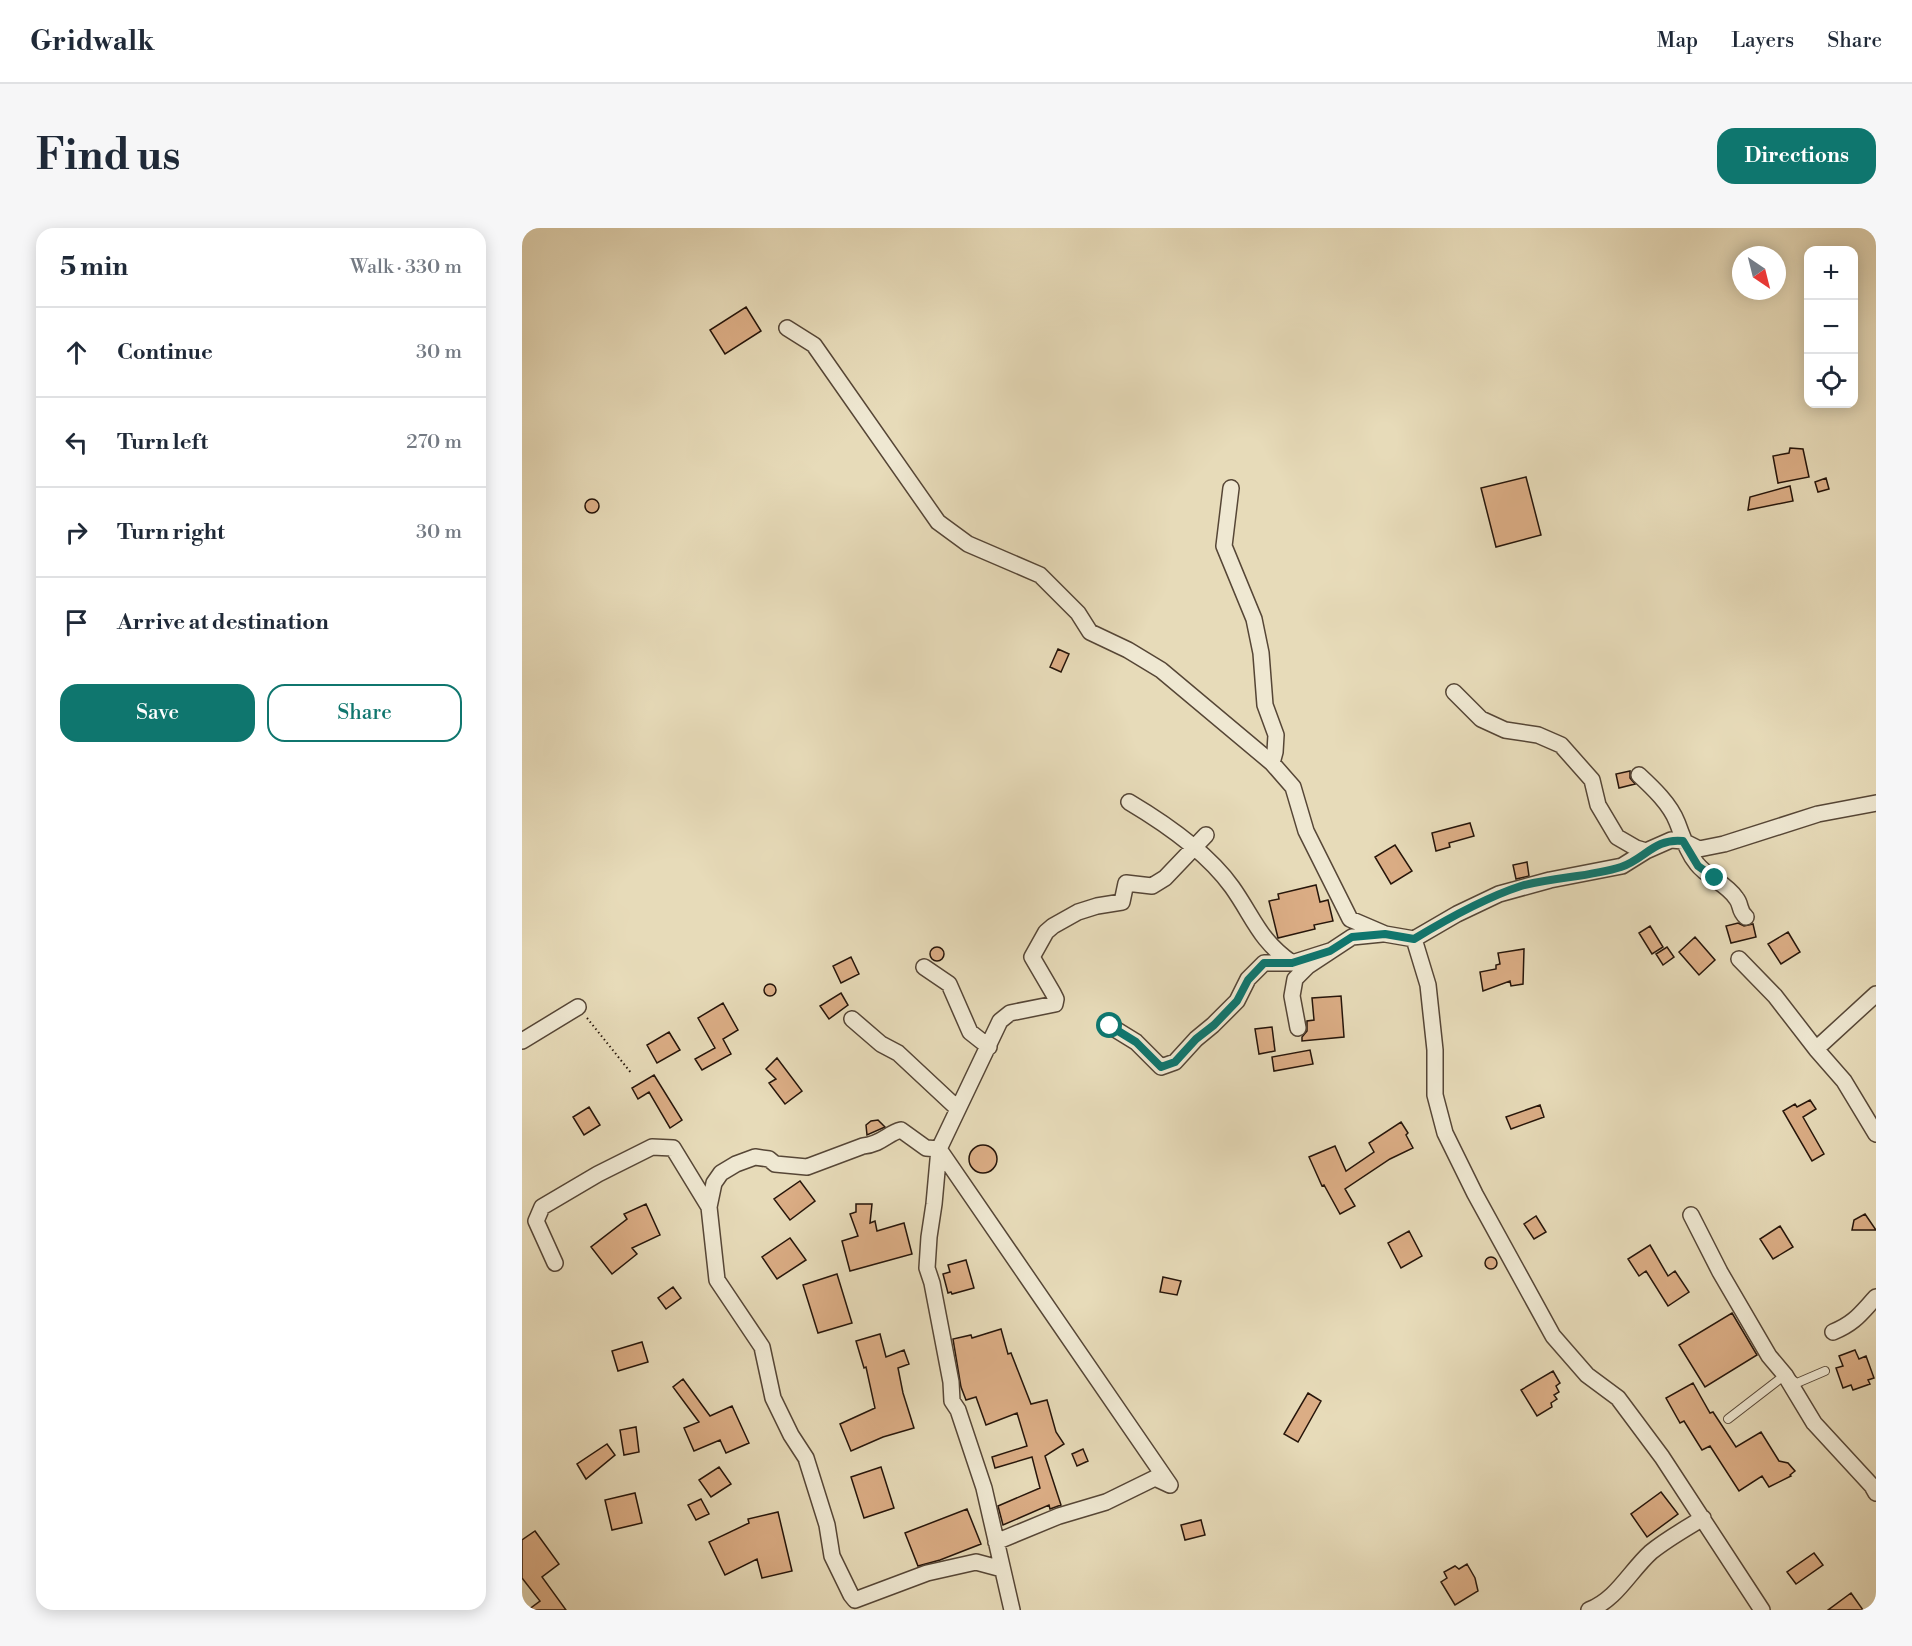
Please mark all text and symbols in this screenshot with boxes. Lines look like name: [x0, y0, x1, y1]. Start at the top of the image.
text: Gridwalk: [30, 24, 154, 59]
text: Map: [1657, 28, 1698, 54]
text: Layers: [1731, 28, 1794, 54]
text: Share: [1827, 28, 1882, 54]
button: Directions: [1717, 128, 1876, 184]
text: Find us: [36, 130, 180, 183]
north arrow: [1732, 246, 1786, 300]
map controls: [1804, 246, 1858, 408]
button: +: [1804, 246, 1858, 300]
text: 5 min: [60, 251, 128, 283]
text: Walk · 330 m: [350, 255, 462, 280]
button: −: [1804, 300, 1858, 354]
icon: ahead: [60, 336, 93, 369]
text: Continue: [117, 339, 213, 366]
text: 30 m: [416, 340, 462, 365]
button: locate: [1804, 354, 1858, 408]
icon: left: [60, 426, 93, 459]
text: Turn left: [117, 429, 208, 456]
text: 270 m: [406, 430, 462, 455]
icon: right: [60, 516, 93, 549]
text: Turn right: [117, 519, 225, 546]
text: 30 m: [416, 520, 462, 545]
icon: arrive: [60, 606, 93, 639]
text: Arrive at destination: [117, 609, 329, 636]
button: Save: [60, 684, 255, 742]
button: Share: [267, 684, 462, 742]
route end: [1701, 864, 1727, 890]
route start: [1096, 1012, 1122, 1038]

